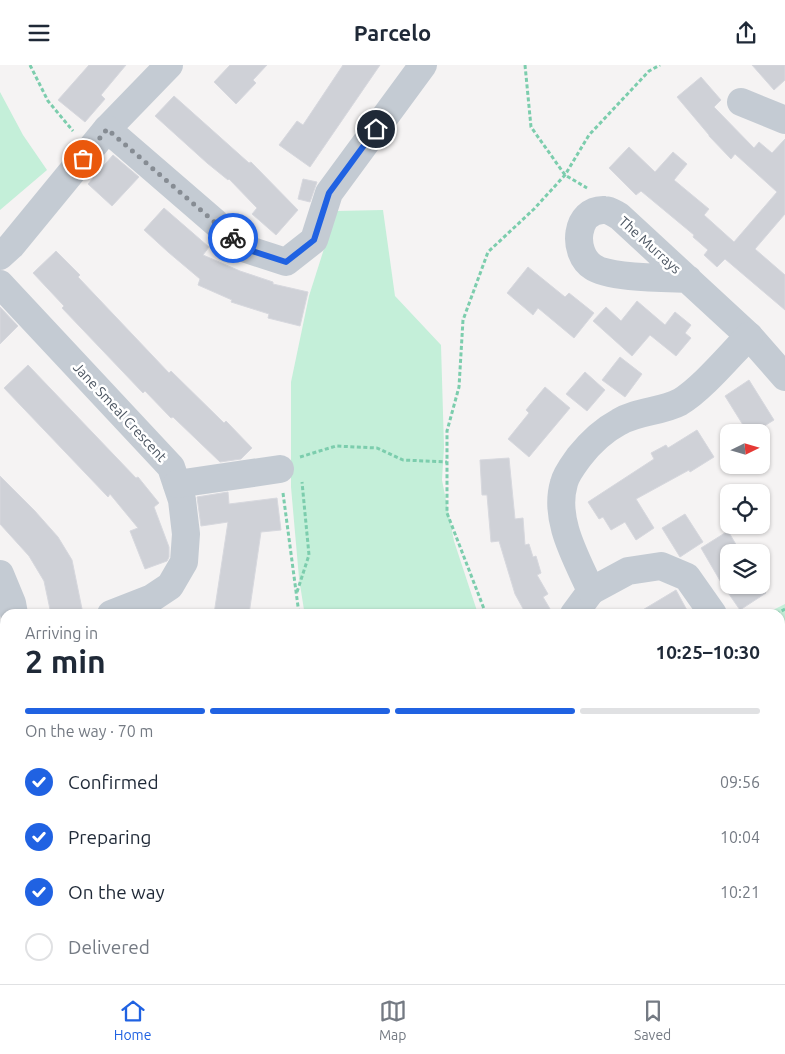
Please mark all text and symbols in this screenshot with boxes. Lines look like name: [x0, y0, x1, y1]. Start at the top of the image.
icon: menu: [25, 19, 53, 47]
icon: share: [732, 19, 760, 47]
text: Parcelo: [354, 20, 431, 45]
pin: [355, 108, 397, 150]
icon: home: [362, 115, 390, 143]
pin: [62, 138, 104, 180]
icon: bag: [69, 145, 97, 173]
courier: [208, 213, 258, 263]
street label: The Murrays: [616, 213, 684, 277]
icon: bike: [219, 224, 247, 252]
street label: Jane Smeal Crescent: [70, 359, 170, 465]
north arrow: [720, 424, 770, 474]
map controls: [720, 424, 770, 594]
button: locate: [720, 484, 770, 534]
button: layers: [720, 544, 770, 594]
text: Arriving in: [25, 624, 98, 642]
text: 10:25–10:30: [655, 641, 760, 663]
text: 2 min: [25, 643, 106, 679]
text: On the way · 70 m: [25, 722, 153, 740]
icon: check: [25, 768, 53, 796]
text: Confirmed: [68, 771, 159, 793]
text: 09:56: [720, 773, 760, 791]
icon: check: [25, 823, 53, 851]
text: Preparing: [68, 826, 152, 848]
text: 10:04: [720, 828, 760, 846]
icon: check: [25, 878, 53, 906]
text: On the way: [68, 881, 165, 903]
text: 10:21: [720, 883, 760, 901]
text: Delivered: [68, 936, 150, 958]
tab: Home: [114, 997, 151, 1043]
tab: Map: [379, 997, 407, 1043]
tab: Saved: [634, 997, 671, 1043]

